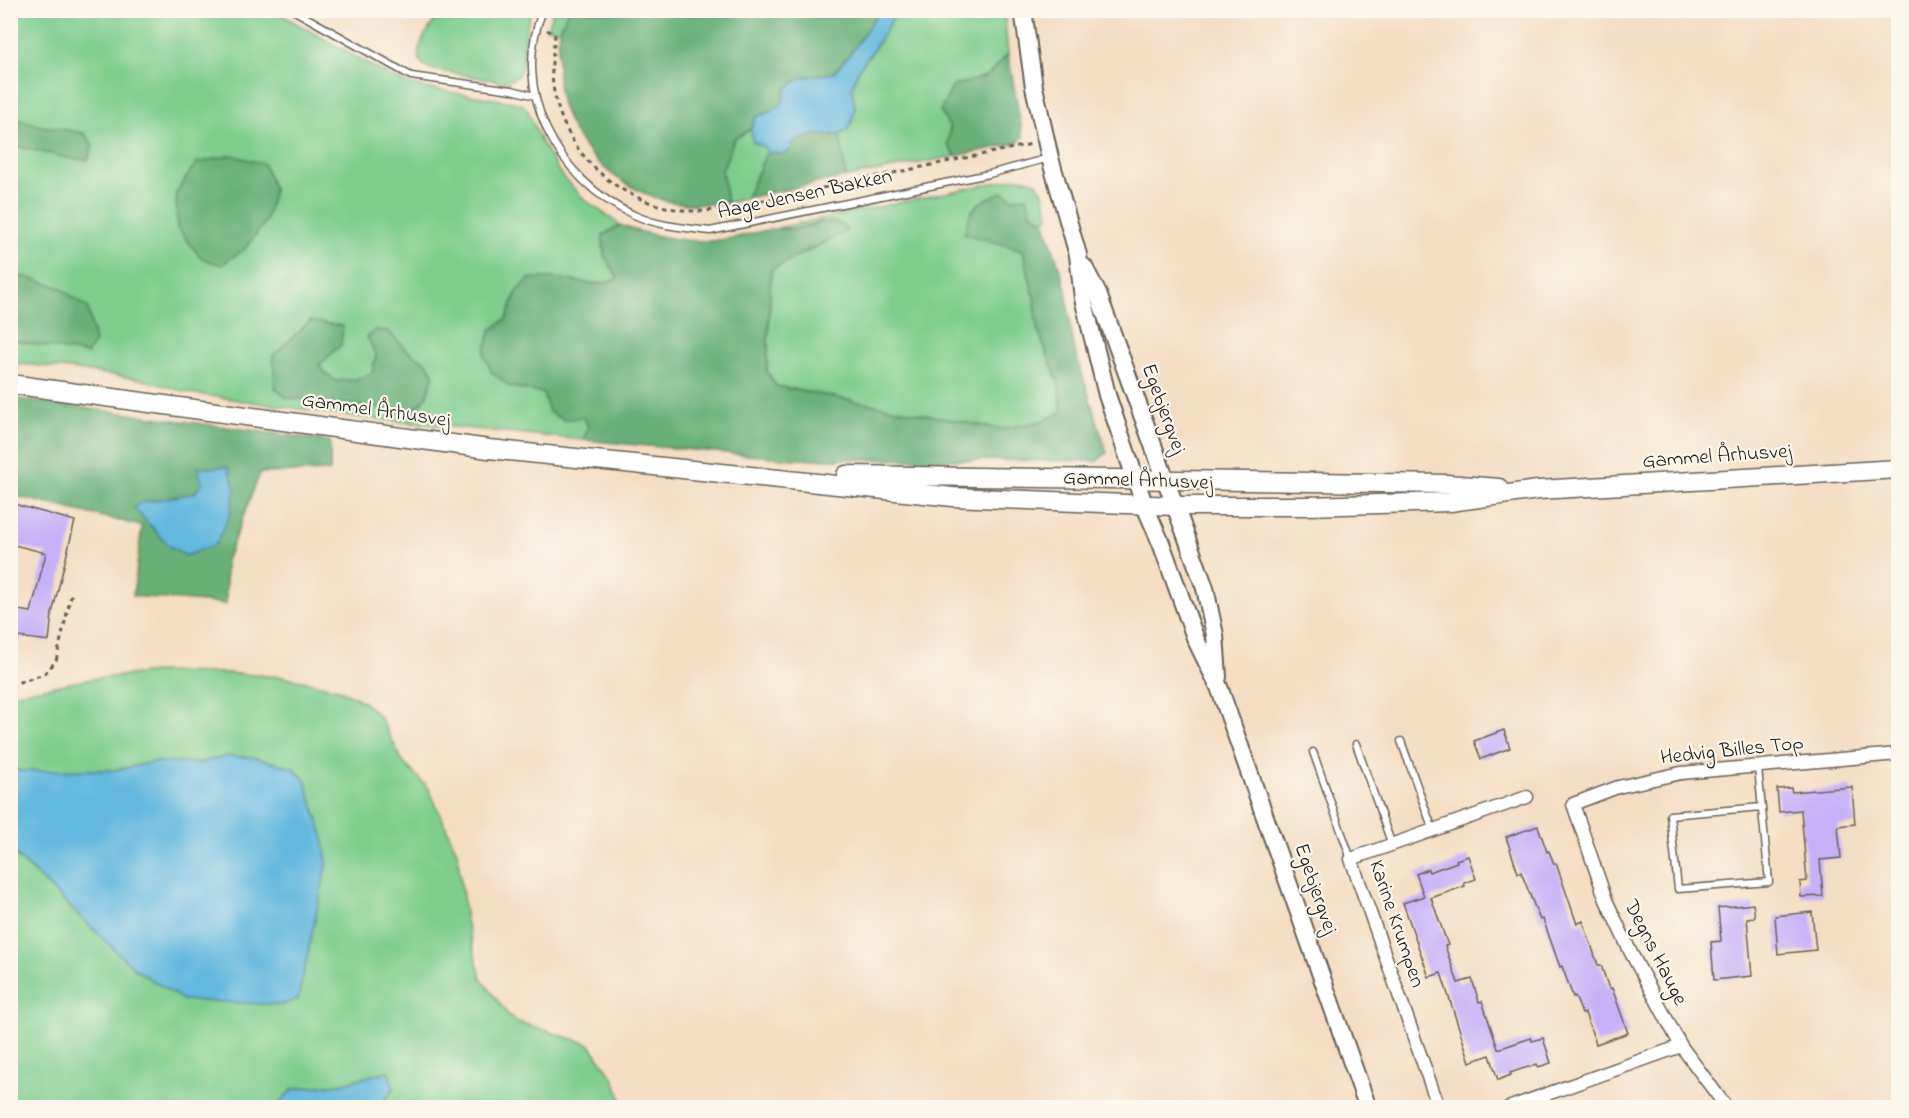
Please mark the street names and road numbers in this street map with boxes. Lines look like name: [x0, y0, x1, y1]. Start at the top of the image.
street label: Aage Jensen Bakken: [715, 162, 895, 230]
street label: Egebjergvej: [1131, 360, 1193, 460]
street label: Gammel Århusvej: [300, 385, 453, 436]
street label: Gammel Århusvej: [1641, 436, 1794, 477]
street label: Gammel Århusvej: [1063, 462, 1214, 499]
street label: Hedvig Billes Top: [1659, 729, 1805, 775]
street label: Egebjergvej: [1284, 840, 1345, 940]
street label: Karine Krumpen: [1360, 856, 1432, 992]
street label: Degns Hauge: [1613, 894, 1695, 1012]

